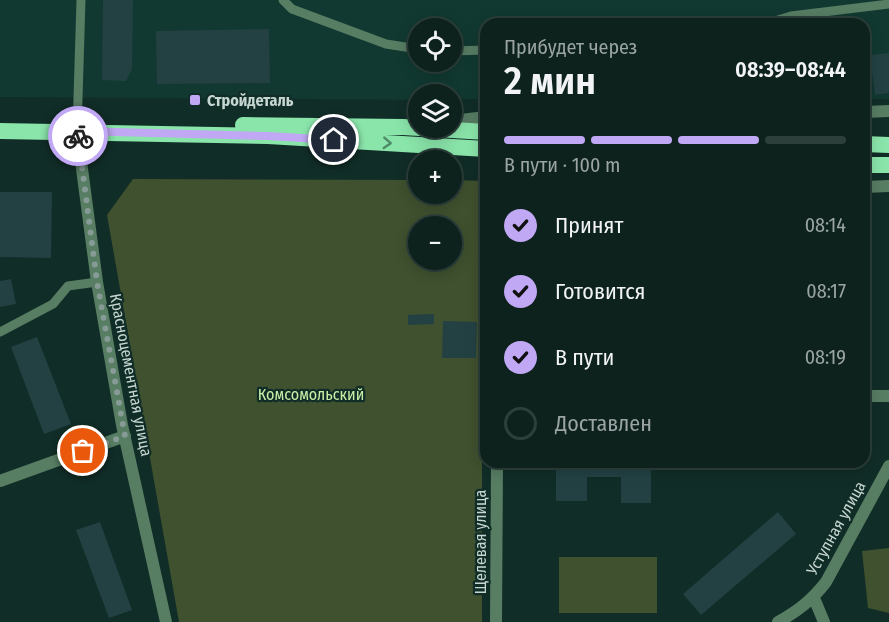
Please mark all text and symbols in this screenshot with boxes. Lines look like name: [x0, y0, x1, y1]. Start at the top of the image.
map controls: [408, 18, 462, 270]
button: locate: [408, 18, 462, 72]
text: Прибудет через: [504, 35, 637, 59]
text: 08:39–08:44: [735, 56, 846, 83]
text: 2 мин: [504, 58, 596, 104]
button: layers: [408, 84, 462, 138]
place label: Стройдеталь: [207, 91, 294, 110]
marker: Стройдеталь: [188, 93, 202, 107]
courier: [48, 106, 108, 166]
pin: [308, 114, 359, 165]
icon: bike: [62, 120, 95, 153]
icon: home: [317, 123, 350, 156]
one-way arrow: [383, 137, 392, 150]
button: +: [408, 150, 462, 204]
text: В пути · 100 m: [504, 153, 620, 177]
icon: check: [504, 209, 537, 242]
text: Принят: [555, 212, 623, 239]
text: 08:14: [805, 213, 846, 237]
button: −: [408, 216, 462, 270]
icon: check: [504, 275, 537, 308]
text: Готовится: [555, 278, 646, 305]
text: 08:17: [806, 279, 846, 303]
street label: Красноцементная улица: [106, 292, 156, 458]
icon: check: [504, 341, 537, 374]
text: В пути: [555, 344, 614, 371]
text: 08:19: [805, 345, 846, 369]
park label: Комсомольский: [258, 385, 364, 404]
text: Доставлен: [555, 410, 652, 437]
pin: [57, 425, 108, 476]
icon: bag: [66, 434, 99, 467]
street label: Уступная улица: [802, 478, 870, 579]
street label: Щелевая улица: [471, 490, 490, 594]

